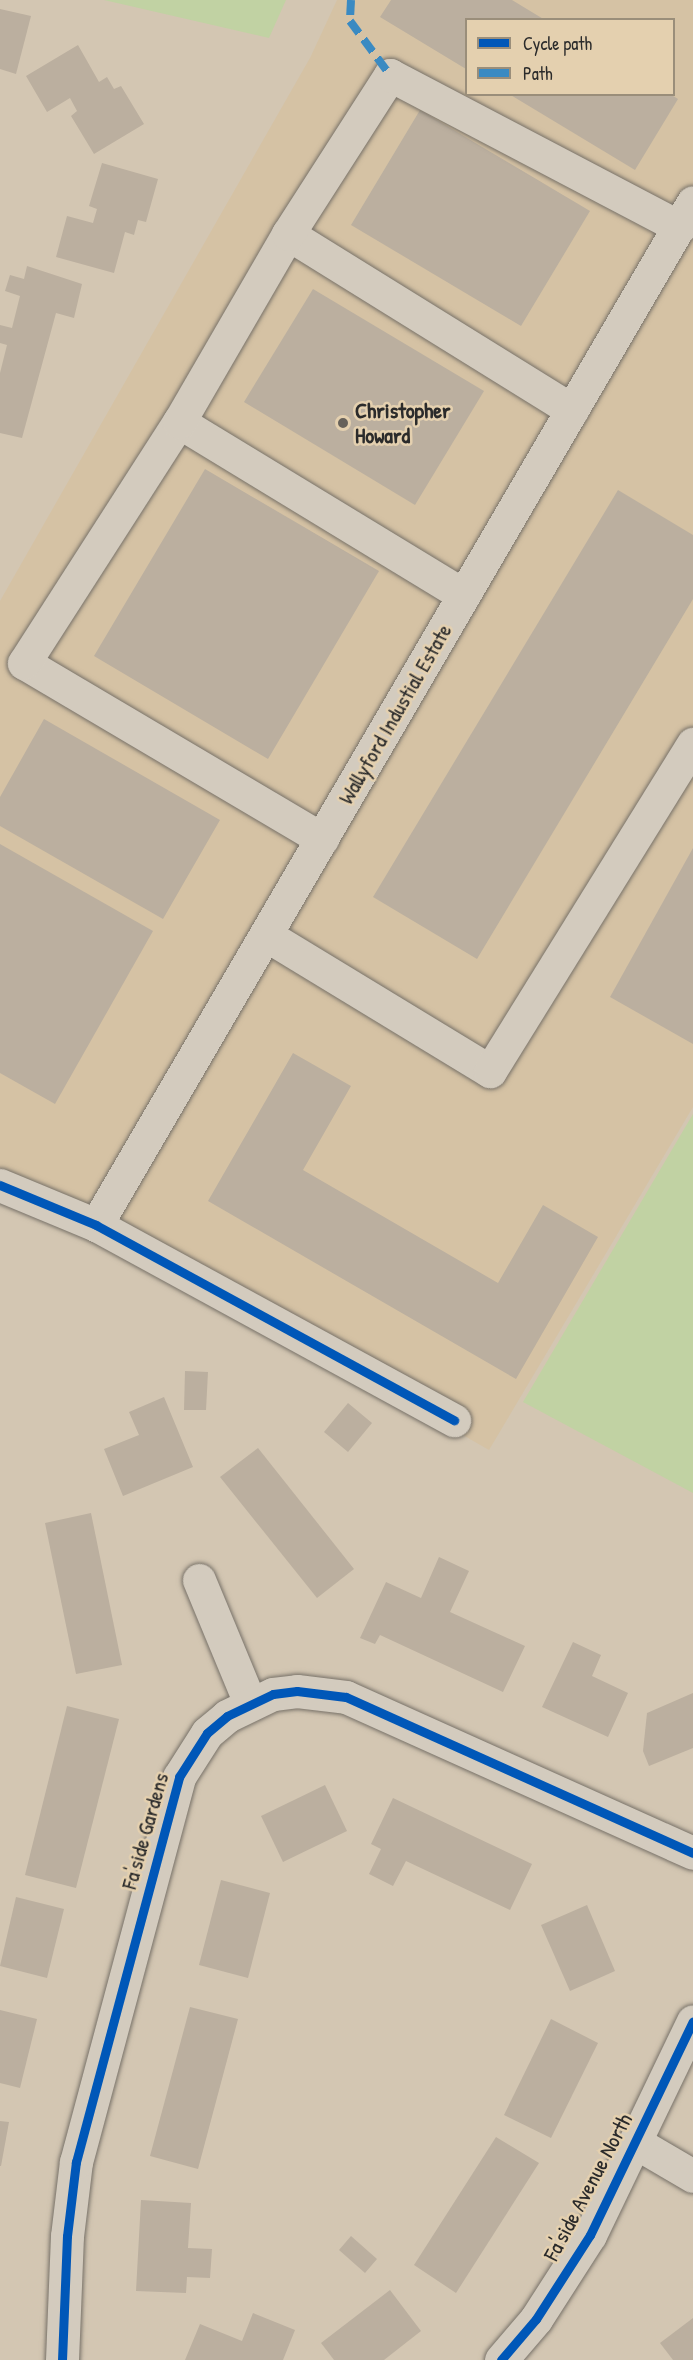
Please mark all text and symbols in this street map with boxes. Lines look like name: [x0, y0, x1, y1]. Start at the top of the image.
legend: [465, 18, 675, 96]
text: Cycle path: [523, 31, 592, 56]
text: Path: [523, 61, 552, 86]
place label: Christopher Howard: [355, 397, 450, 448]
marker: Christopher Howard: [336, 416, 350, 430]
street label: Wallyford Industial Estate: [333, 619, 457, 809]
street label: Fa'side Gardens: [116, 1770, 174, 1892]
street label: Fa'side Avenue North: [538, 2109, 638, 2265]

